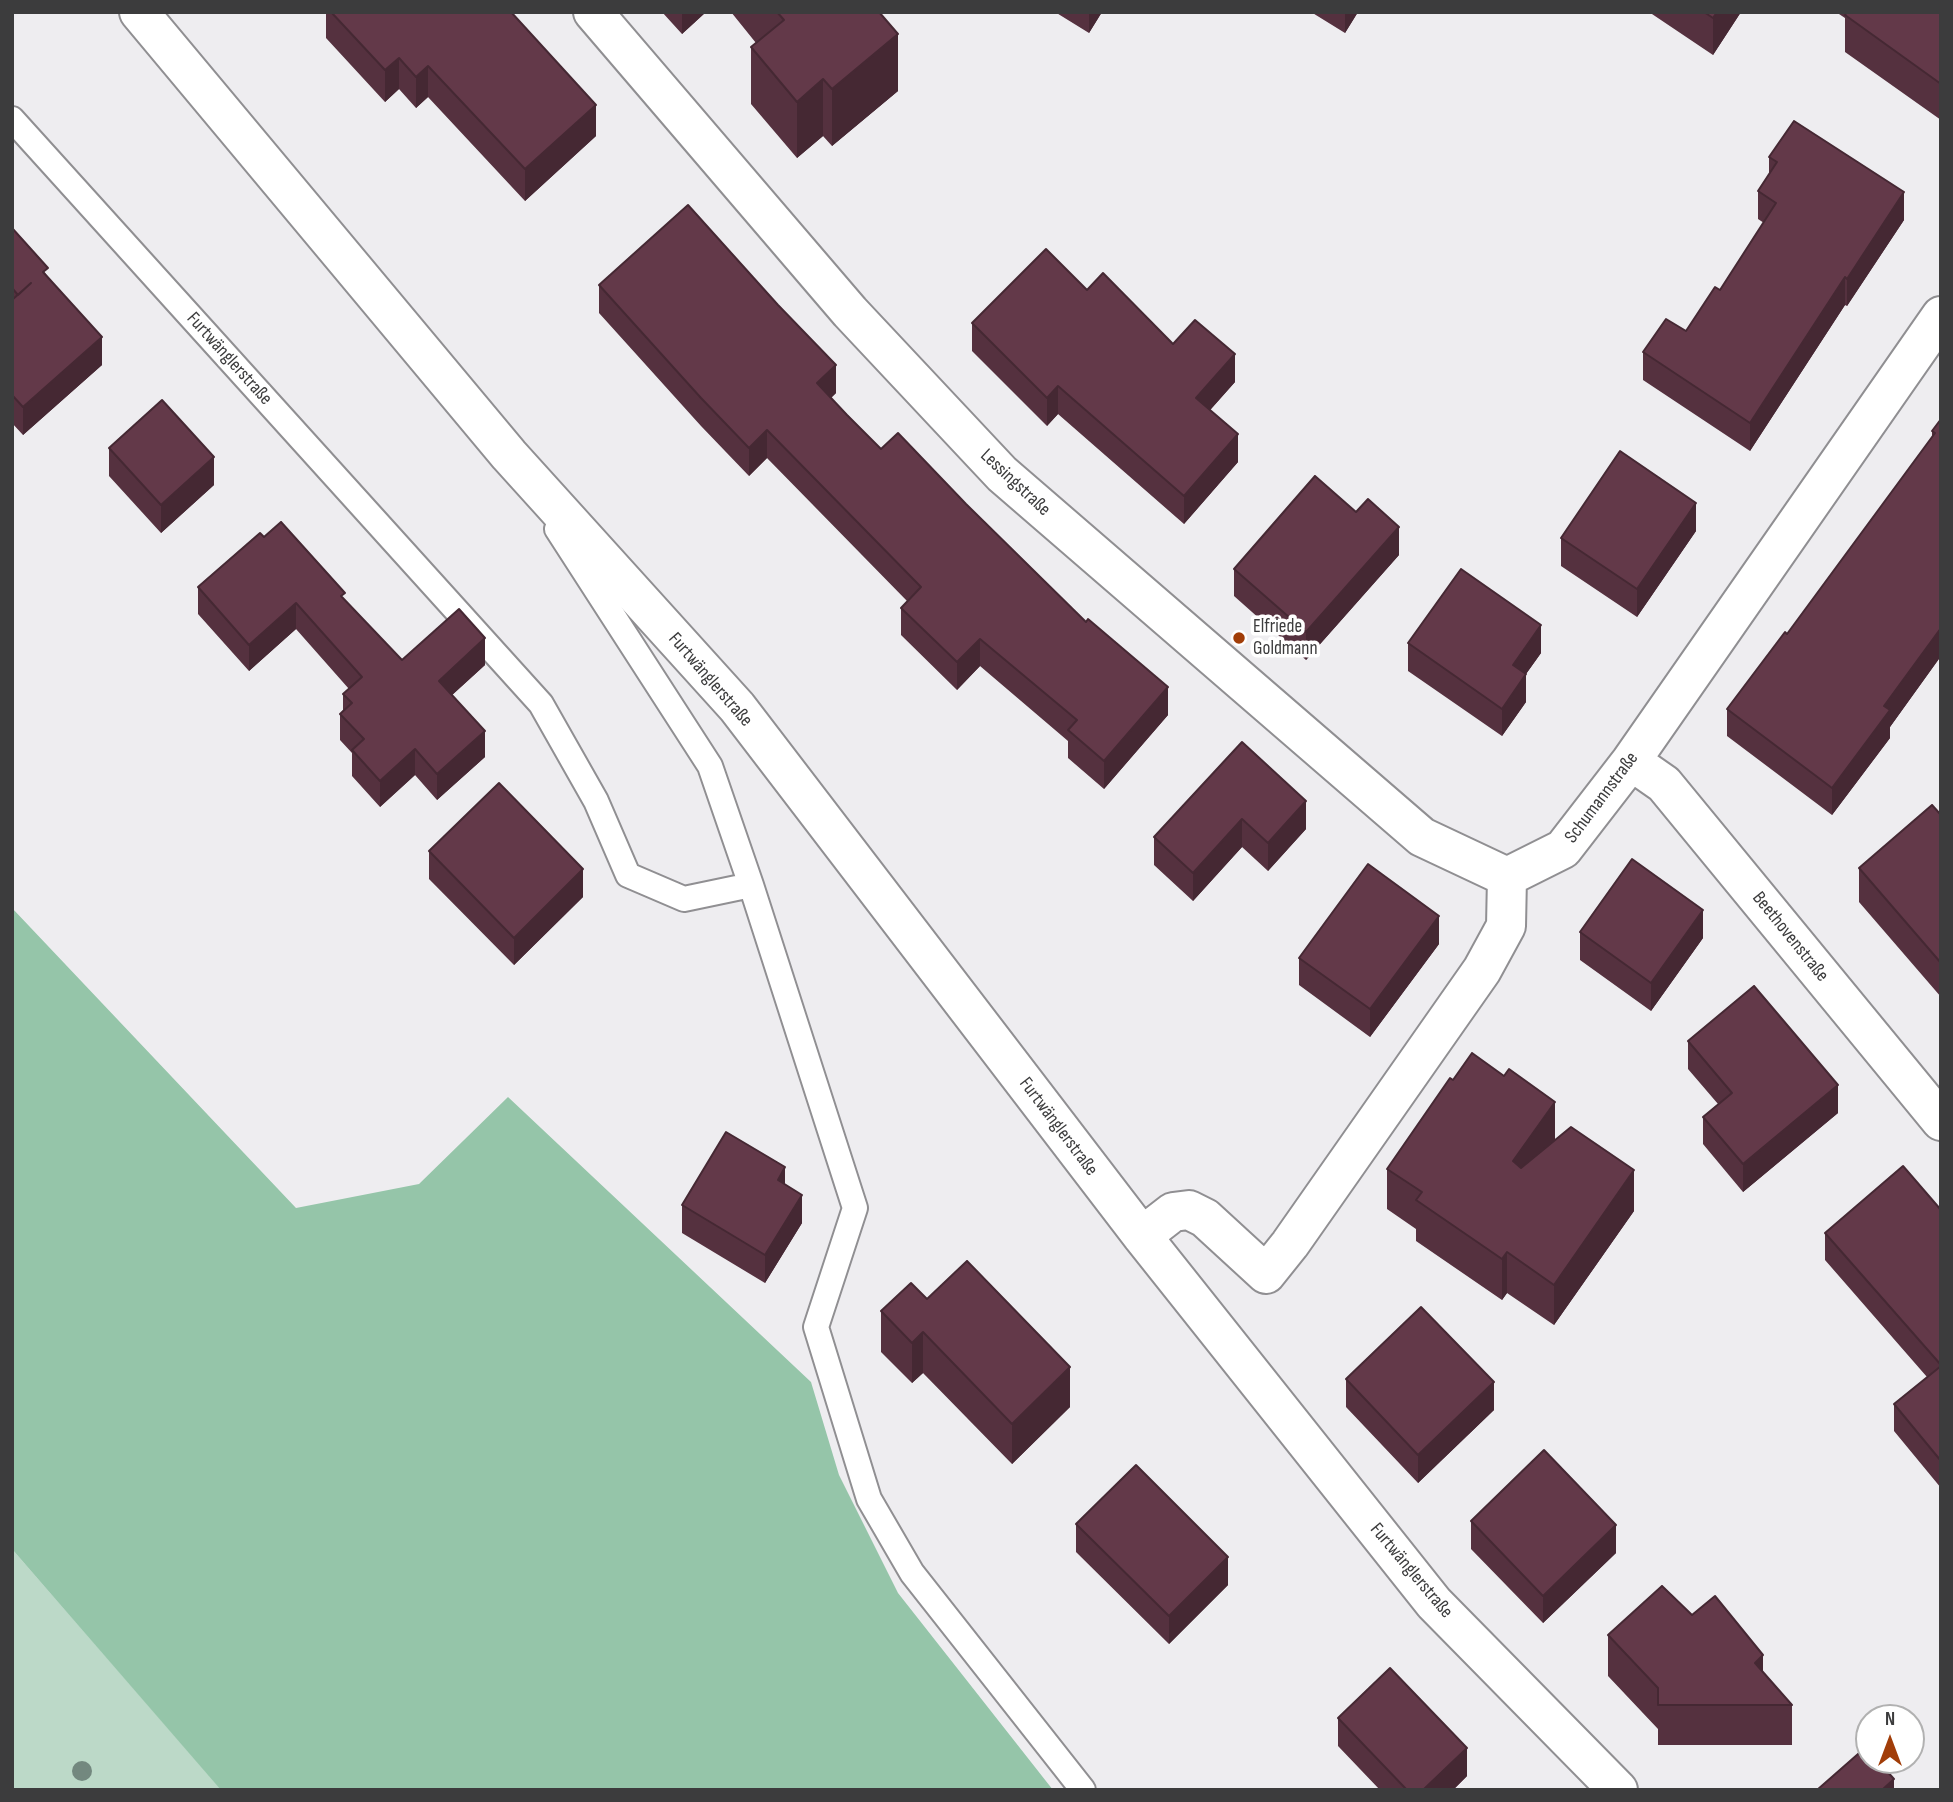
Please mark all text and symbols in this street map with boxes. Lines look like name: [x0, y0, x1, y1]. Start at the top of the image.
street label: Furtwänglerstraße: [181, 308, 277, 410]
street label: Lessingstraße: [975, 445, 1055, 521]
place label: Elfriede Goldmann: [1253, 616, 1318, 660]
street label: Furtwänglerstraße: [663, 628, 757, 732]
marker: Elfriede Goldmann: [1231, 630, 1247, 646]
street label: Schumannstraße: [1560, 748, 1644, 848]
street label: Beethovenstraße: [1747, 887, 1833, 987]
street label: Furtwänglerstraße: [1014, 1073, 1102, 1181]
street label: Furtwänglerstraße: [1365, 1519, 1457, 1623]
north arrow: [1855, 1704, 1925, 1774]
text: N: [1885, 1708, 1895, 1731]

